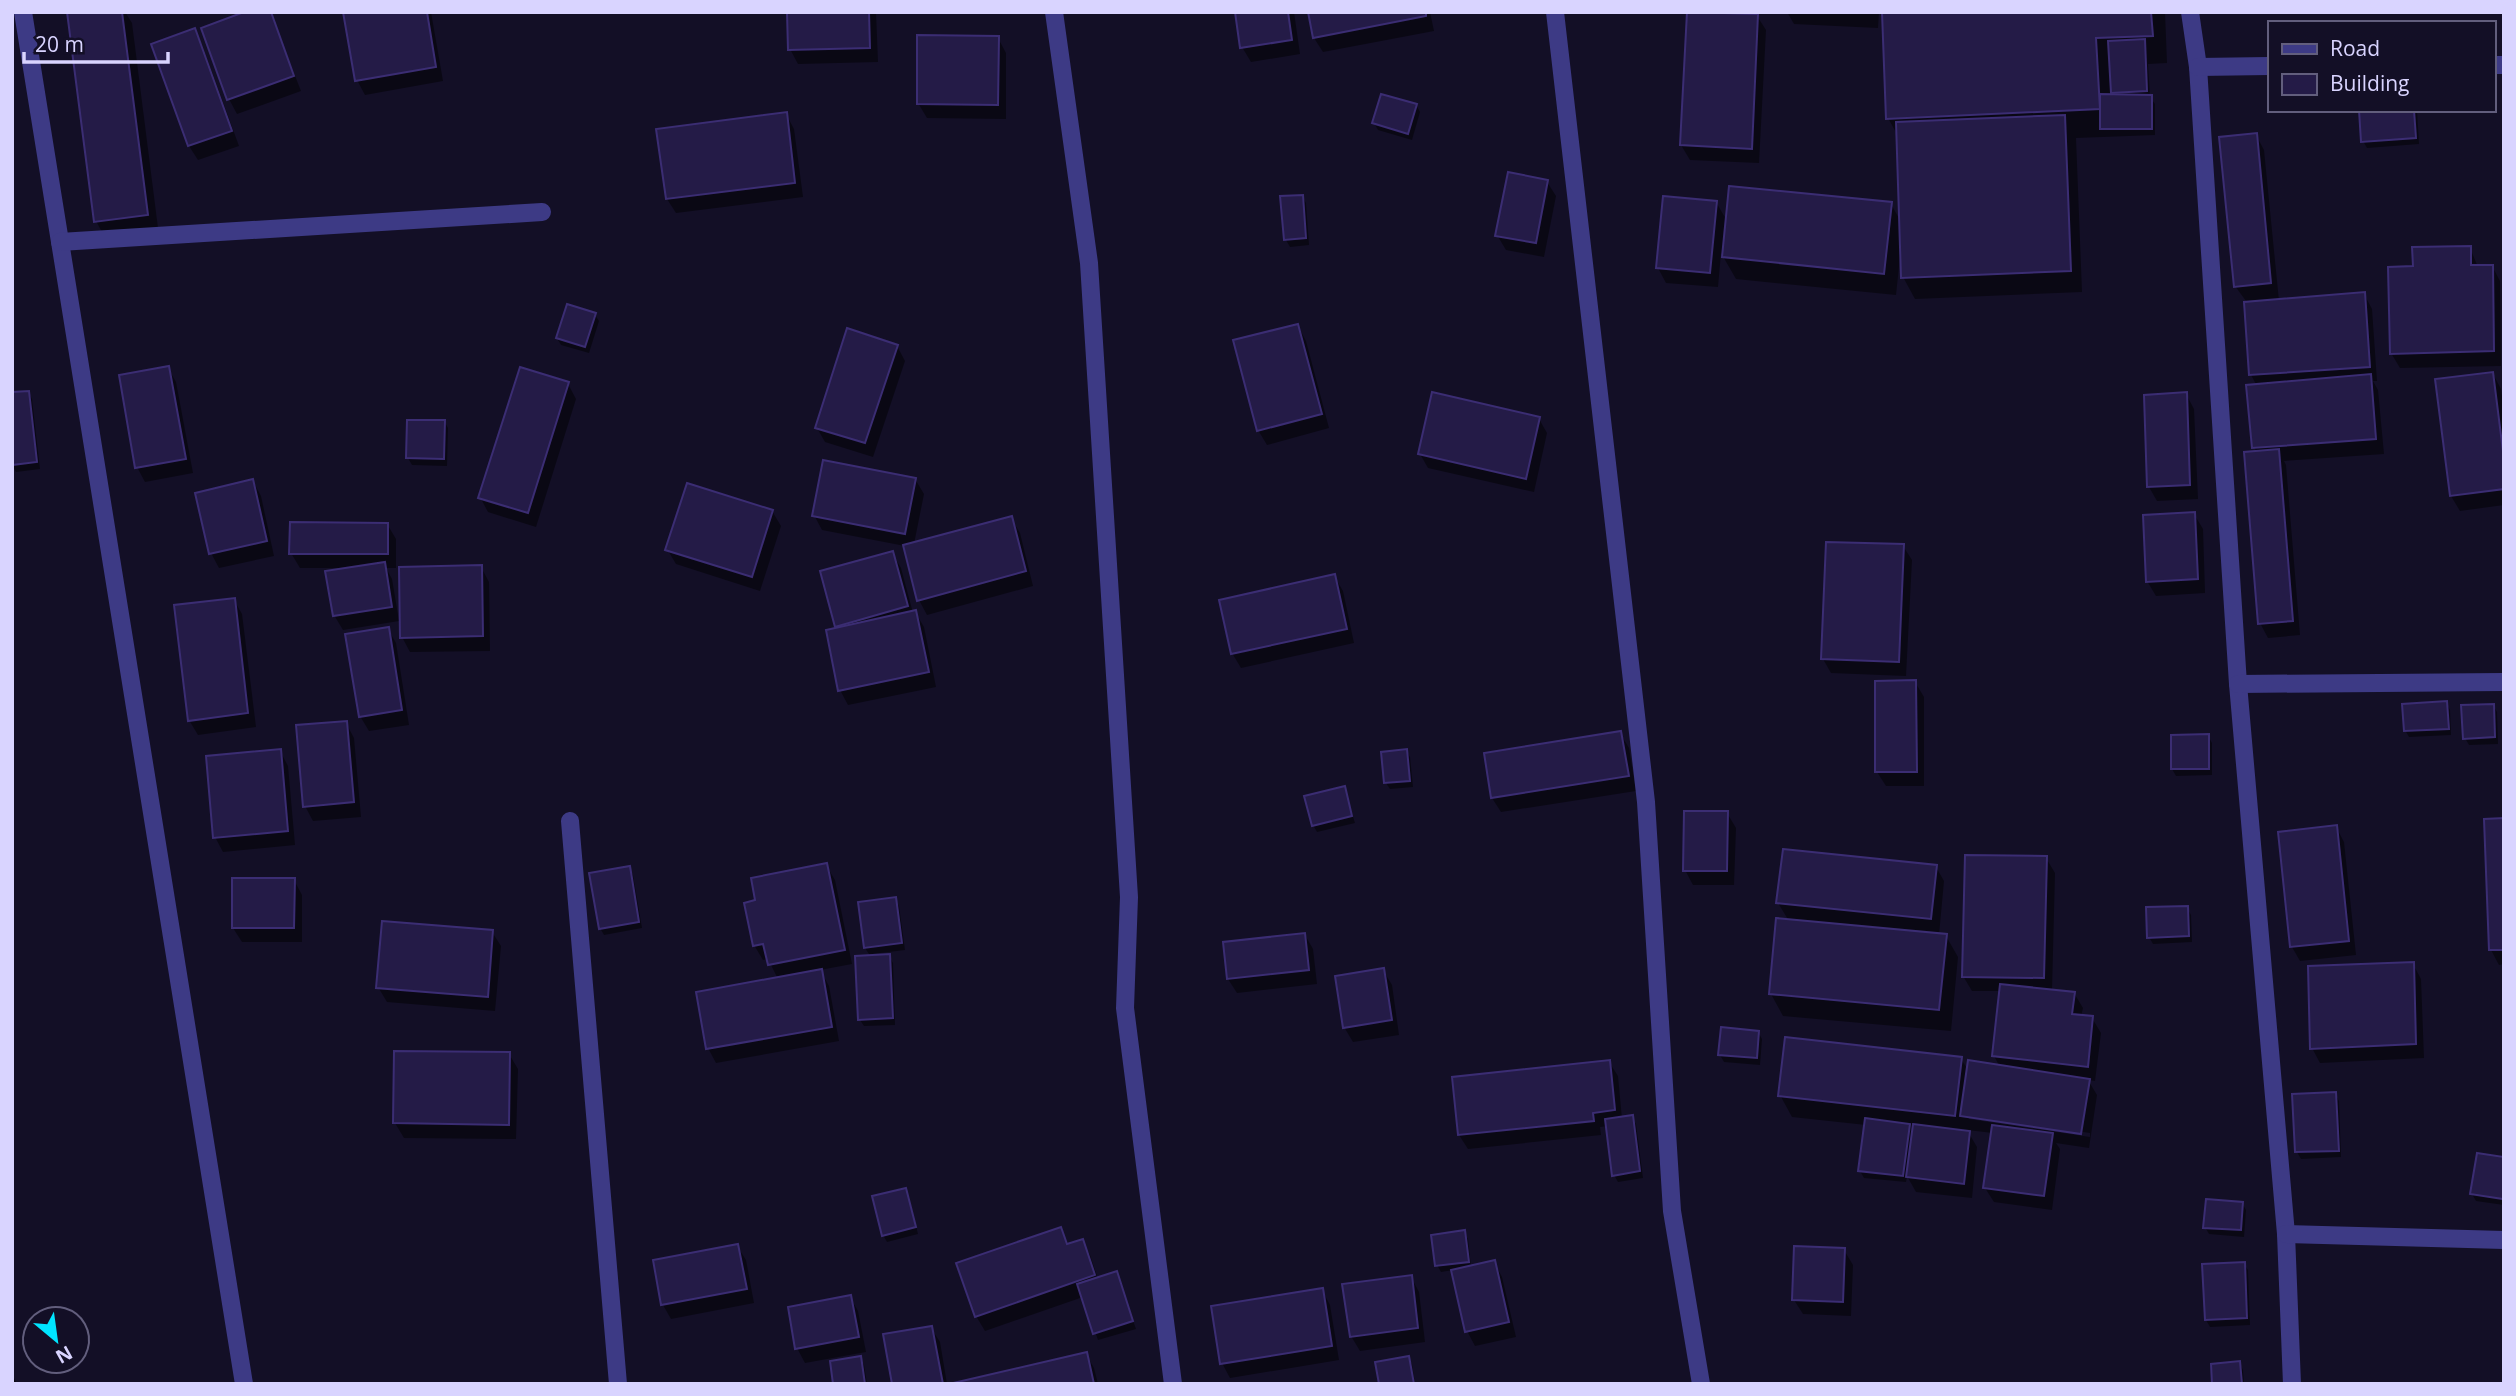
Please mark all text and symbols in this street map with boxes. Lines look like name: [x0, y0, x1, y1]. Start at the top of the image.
scale bar: [24, 21, 168, 65]
legend: [2268, 21, 2495, 112]
text: 20 m: [35, 30, 84, 58]
text: Road: [2330, 34, 2380, 62]
text: Building: [2330, 69, 2409, 97]
north arrow: [21, 1305, 91, 1375]
text: N: [51, 1340, 77, 1370]

